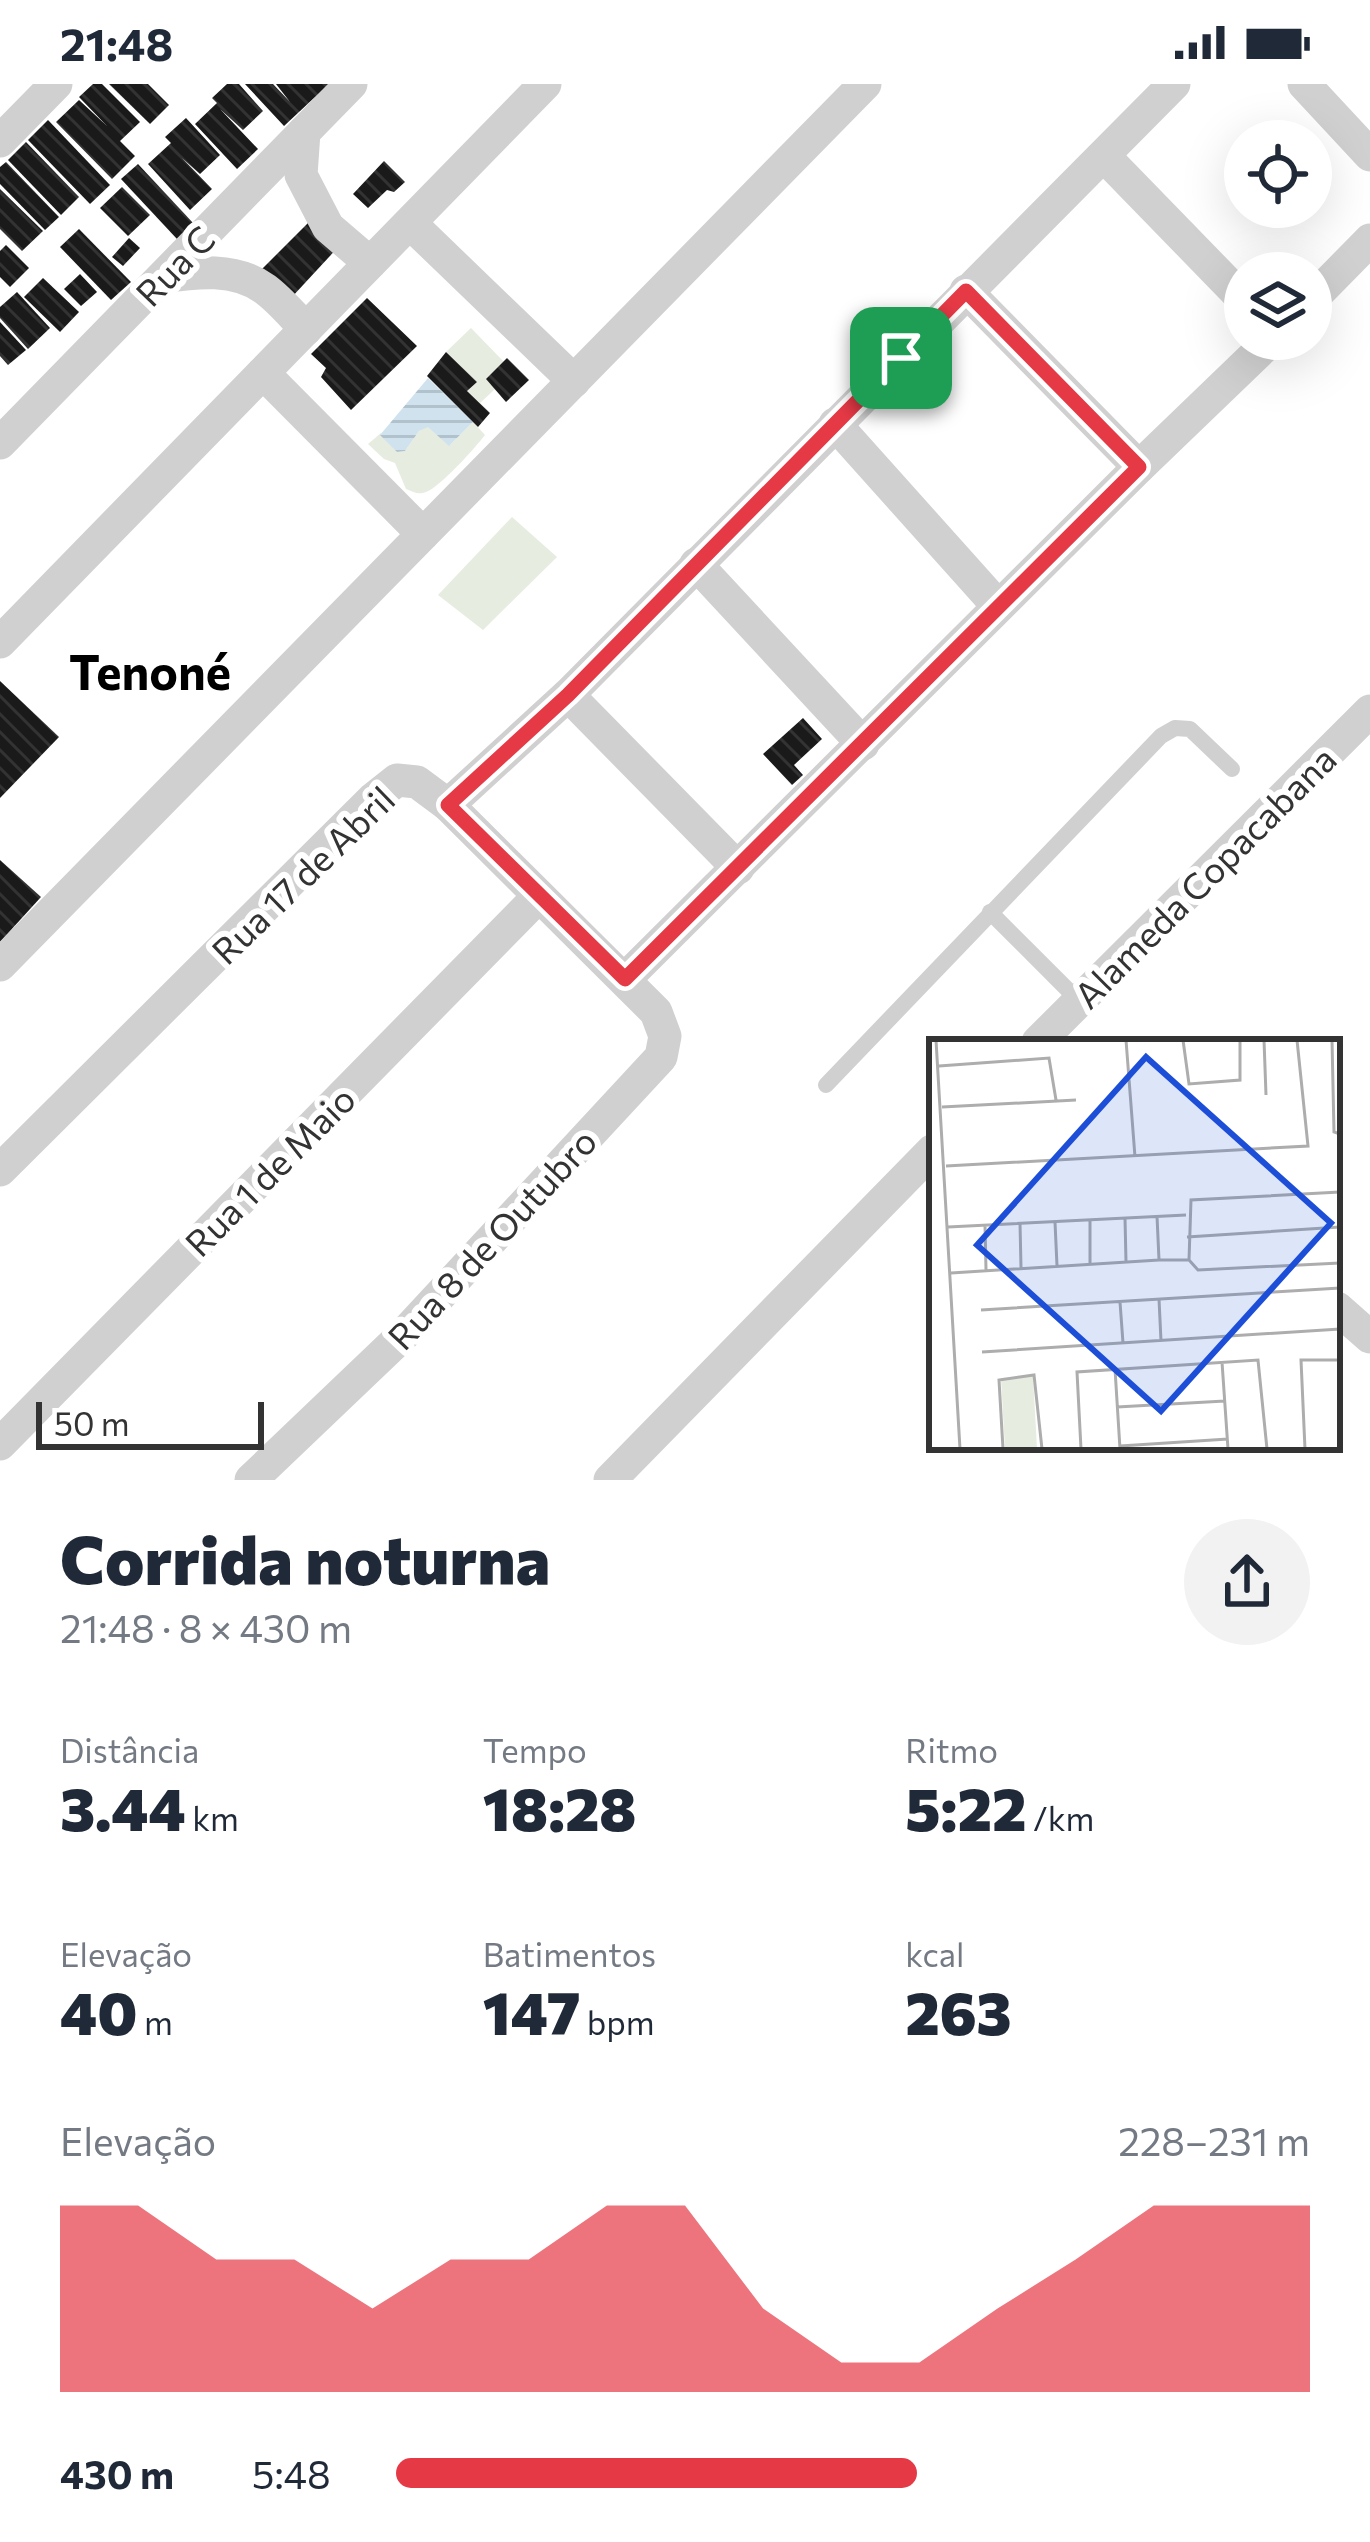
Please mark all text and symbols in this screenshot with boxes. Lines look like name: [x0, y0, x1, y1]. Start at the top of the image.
text: 21:48: [60, 15, 173, 70]
map controls: [1224, 120, 1332, 360]
button: locate: [1224, 120, 1332, 228]
street label: Rua C: [125, 216, 223, 314]
button: layers: [1224, 252, 1332, 360]
pin: [850, 307, 952, 409]
icon: arrive: [868, 325, 934, 391]
district label: Tenoné: [69, 641, 231, 700]
street label: Alameda Copacabana: [1064, 736, 1344, 1016]
street label: Rua 17 de Abril: [202, 776, 402, 972]
inset map: [929, 1039, 1340, 1450]
street label: Rua 1 de Maio: [175, 1076, 363, 1264]
street label: Rua 8 de Outubro: [377, 1118, 605, 1358]
scale bar: [36, 1396, 264, 1449]
text: 50 m: [54, 1402, 130, 1443]
text: Corrida noturna: [60, 1517, 550, 1598]
button: share: [1184, 1519, 1310, 1645]
text: 21:48 · 8 × 430 m: [60, 1603, 352, 1651]
text: Distância: [60, 1729, 199, 1770]
text: Tempo: [483, 1729, 587, 1770]
text: Ritmo: [905, 1729, 998, 1770]
text: 3.44: [60, 1770, 186, 1843]
text: 18:28: [483, 1770, 637, 1843]
text: 5:22: [905, 1770, 1027, 1843]
text: km: [186, 1797, 239, 1838]
text: /km: [1027, 1797, 1094, 1838]
text: Elevação: [60, 1933, 192, 1974]
text: Batimentos: [483, 1933, 656, 1974]
text: kcal: [905, 1933, 964, 1974]
text: 40: [60, 1974, 138, 2047]
text: 147: [483, 1974, 580, 2047]
text: 263: [905, 1974, 1012, 2047]
text: m: [138, 2001, 173, 2042]
text: bpm: [580, 2001, 655, 2042]
text: Elevação: [60, 2116, 216, 2164]
text: 228–231 m: [1118, 2116, 1310, 2164]
text: 430 m: [60, 2449, 174, 2497]
text: 5:48: [252, 2449, 331, 2497]

